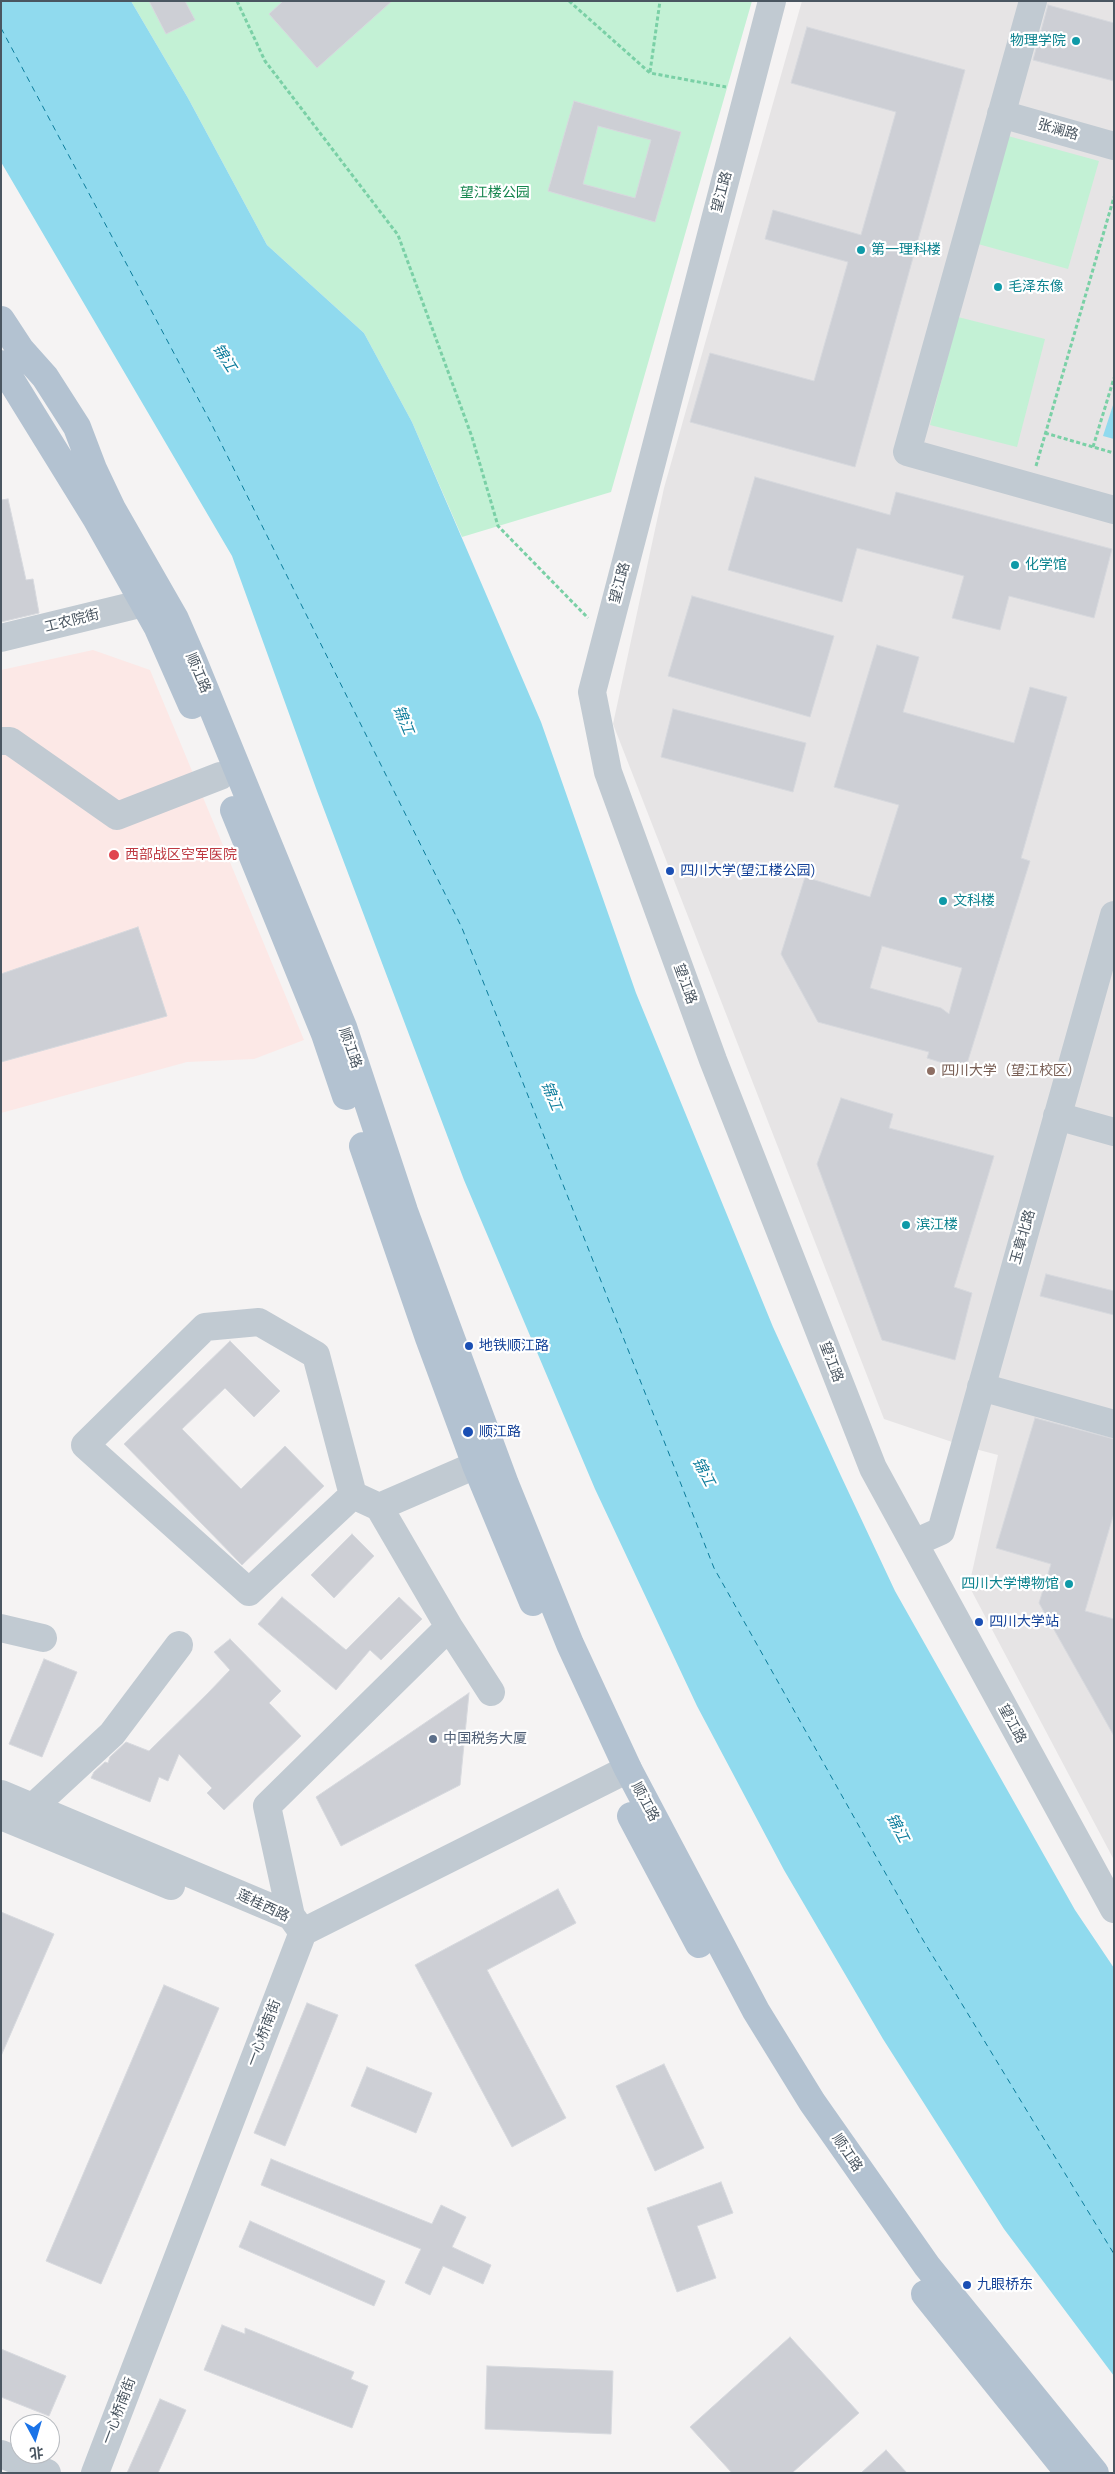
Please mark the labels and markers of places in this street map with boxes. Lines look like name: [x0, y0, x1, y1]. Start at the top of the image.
place label: 物理学院: [1010, 33, 1066, 49]
marker: 物理学院: [1070, 35, 1082, 47]
place label: 第一理科楼: [871, 242, 941, 258]
marker: 第一理科楼: [855, 244, 867, 256]
place label: 毛泽东像: [1008, 279, 1064, 295]
marker: 毛泽东像: [992, 281, 1004, 293]
place label: 化学馆: [1025, 557, 1067, 573]
marker: 化学馆: [1009, 559, 1021, 571]
place label: 西部战区空军医院: [125, 847, 237, 863]
marker: 西部战区空军医院: [107, 848, 121, 862]
place label: 四川大学(望江楼公园): [680, 863, 815, 879]
marker: 四川大学(望江楼公园): [664, 865, 676, 877]
place label: 文科楼: [953, 893, 995, 909]
marker: 文科楼: [937, 895, 949, 907]
place label: 四川大学（望江校区）: [941, 1063, 1081, 1079]
marker: 四川大学（望江校区）: [925, 1065, 937, 1077]
place label: 滨江楼: [916, 1217, 958, 1233]
marker: 滨江楼: [900, 1219, 912, 1231]
place label: 地铁顺江路: [479, 1338, 549, 1354]
marker: 地铁顺江路: [463, 1340, 475, 1352]
place label: 顺江路: [479, 1424, 521, 1440]
marker: 顺江路: [461, 1425, 475, 1439]
place label: 四川大学博物馆: [961, 1576, 1059, 1592]
marker: 四川大学博物馆: [1063, 1578, 1075, 1590]
place label: 四川大学站: [989, 1614, 1059, 1630]
marker: 四川大学站: [973, 1616, 985, 1628]
place label: 中国税务大厦: [443, 1731, 527, 1747]
marker: 中国税务大厦: [427, 1733, 439, 1745]
place label: 九眼桥东: [977, 2277, 1033, 2293]
marker: 九眼桥东: [961, 2279, 973, 2291]

